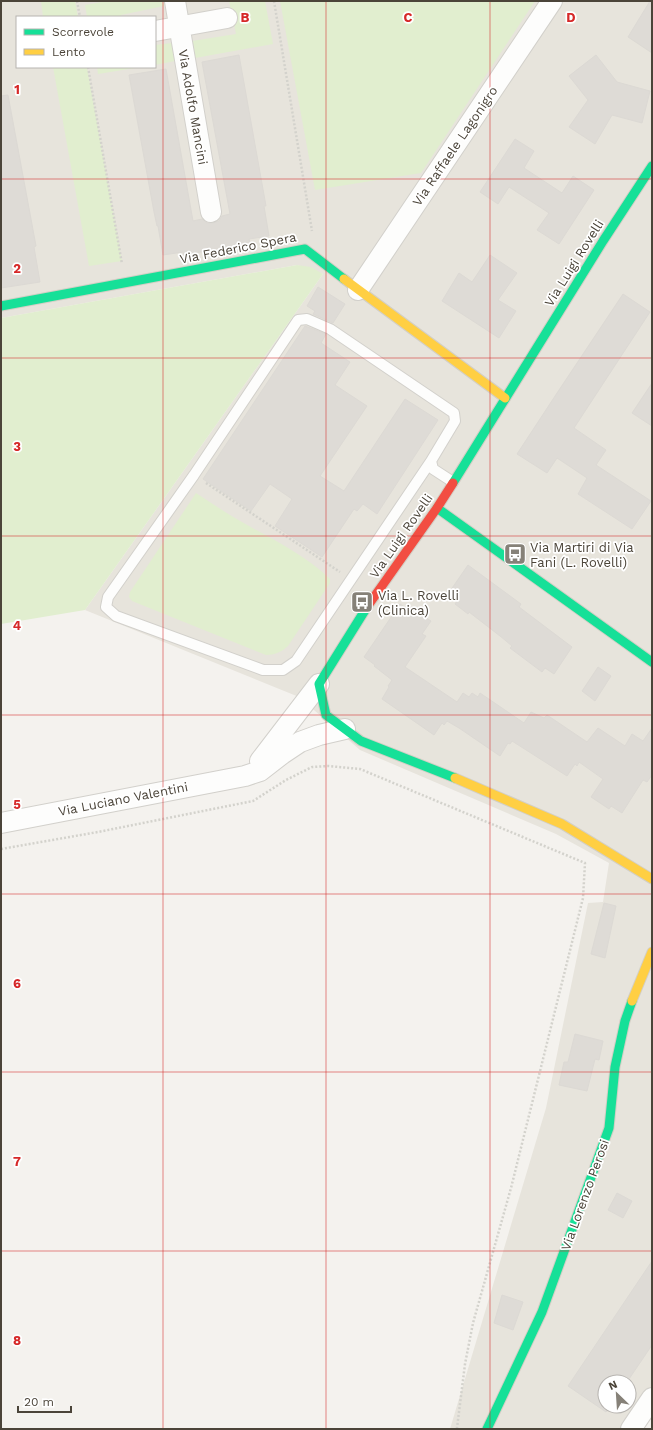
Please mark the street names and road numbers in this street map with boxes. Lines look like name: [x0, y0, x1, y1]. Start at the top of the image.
street label: Via Adolfo Mancini: [175, 48, 211, 166]
street label: Via Raffaele Lagonigro: [409, 83, 501, 209]
street label: Via Luigi Rovelli: [541, 217, 607, 309]
street label: Via Federico Spera: [178, 229, 298, 267]
street label: Via Luigi Rovelli: [366, 491, 436, 581]
street label: Via Luciano Valentini: [57, 779, 189, 819]
street label: Via Lorenzo Perosi: [558, 1137, 612, 1253]

